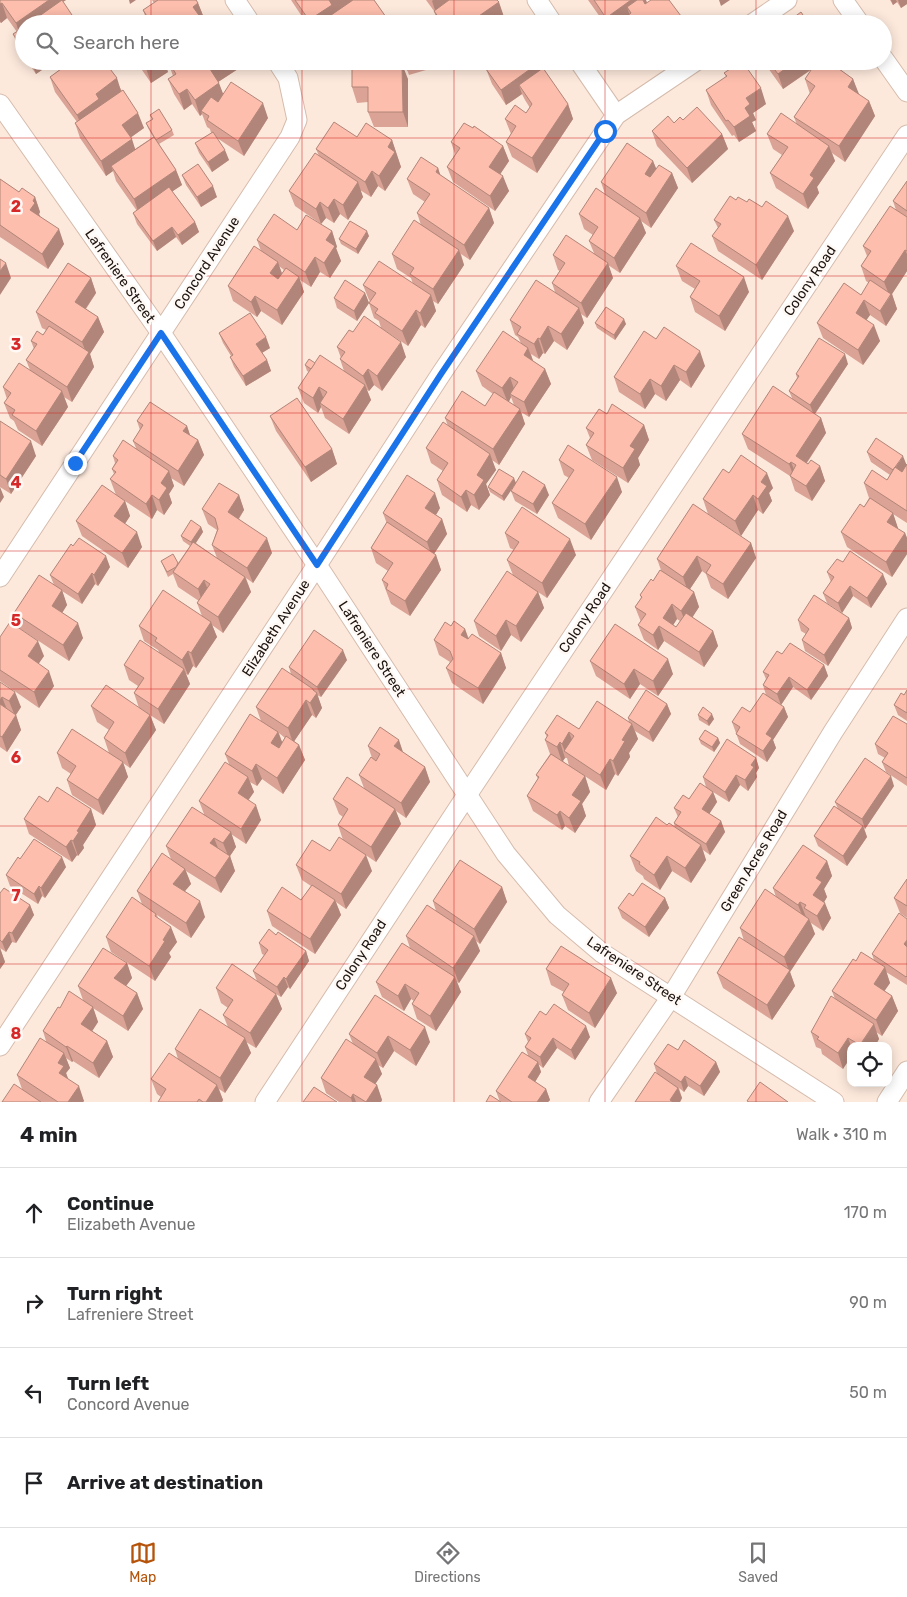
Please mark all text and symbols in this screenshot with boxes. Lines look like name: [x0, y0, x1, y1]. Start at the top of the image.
search box: [15, 15, 892, 70]
icon: search: [33, 29, 61, 57]
text: Search here: [73, 31, 180, 54]
route start: [594, 120, 617, 143]
text: 2: [11, 197, 21, 216]
street label: Concord Avenue: [171, 213, 243, 313]
street label: Lafreniere Street: [81, 226, 159, 327]
street label: Colony Road: [780, 243, 840, 319]
text: 3: [11, 335, 21, 354]
route end: [64, 452, 87, 475]
text: 4: [11, 473, 22, 492]
street label: Elizabeth Avenue: [238, 576, 314, 680]
street label: Colony Road: [555, 580, 615, 656]
street label: Lafreniere Street: [335, 598, 410, 700]
text: 5: [11, 611, 21, 630]
text: 6: [11, 748, 21, 767]
street label: Green Acres Road: [717, 807, 791, 915]
text: 7: [11, 886, 21, 905]
street label: Colony Road: [332, 916, 390, 994]
street label: Lafreniere Street: [583, 933, 685, 1009]
text: 8: [11, 1024, 22, 1043]
map controls: [847, 1042, 892, 1087]
button: locate: [847, 1042, 892, 1087]
text: 4 min: [20, 1122, 78, 1147]
text: Walk · 310 m: [796, 1125, 887, 1144]
text: Continue: [67, 1192, 154, 1215]
icon: ahead: [20, 1199, 48, 1227]
text: 170 m: [844, 1203, 887, 1222]
text: Elizabeth Avenue: [67, 1215, 195, 1234]
text: Turn right: [67, 1282, 162, 1305]
icon: right: [20, 1289, 48, 1317]
text: 90 m: [849, 1293, 887, 1312]
text: Lafreniere Street: [67, 1305, 193, 1324]
text: Turn left: [67, 1372, 149, 1395]
icon: left: [20, 1379, 48, 1407]
text: 50 m: [849, 1383, 887, 1402]
text: Concord Avenue: [67, 1395, 190, 1414]
icon: arrive: [20, 1469, 48, 1497]
text: Arrive at destination: [67, 1471, 263, 1494]
tab: Map: [129, 1539, 157, 1586]
tab: Directions: [414, 1539, 481, 1586]
tab: Saved: [738, 1539, 778, 1586]

